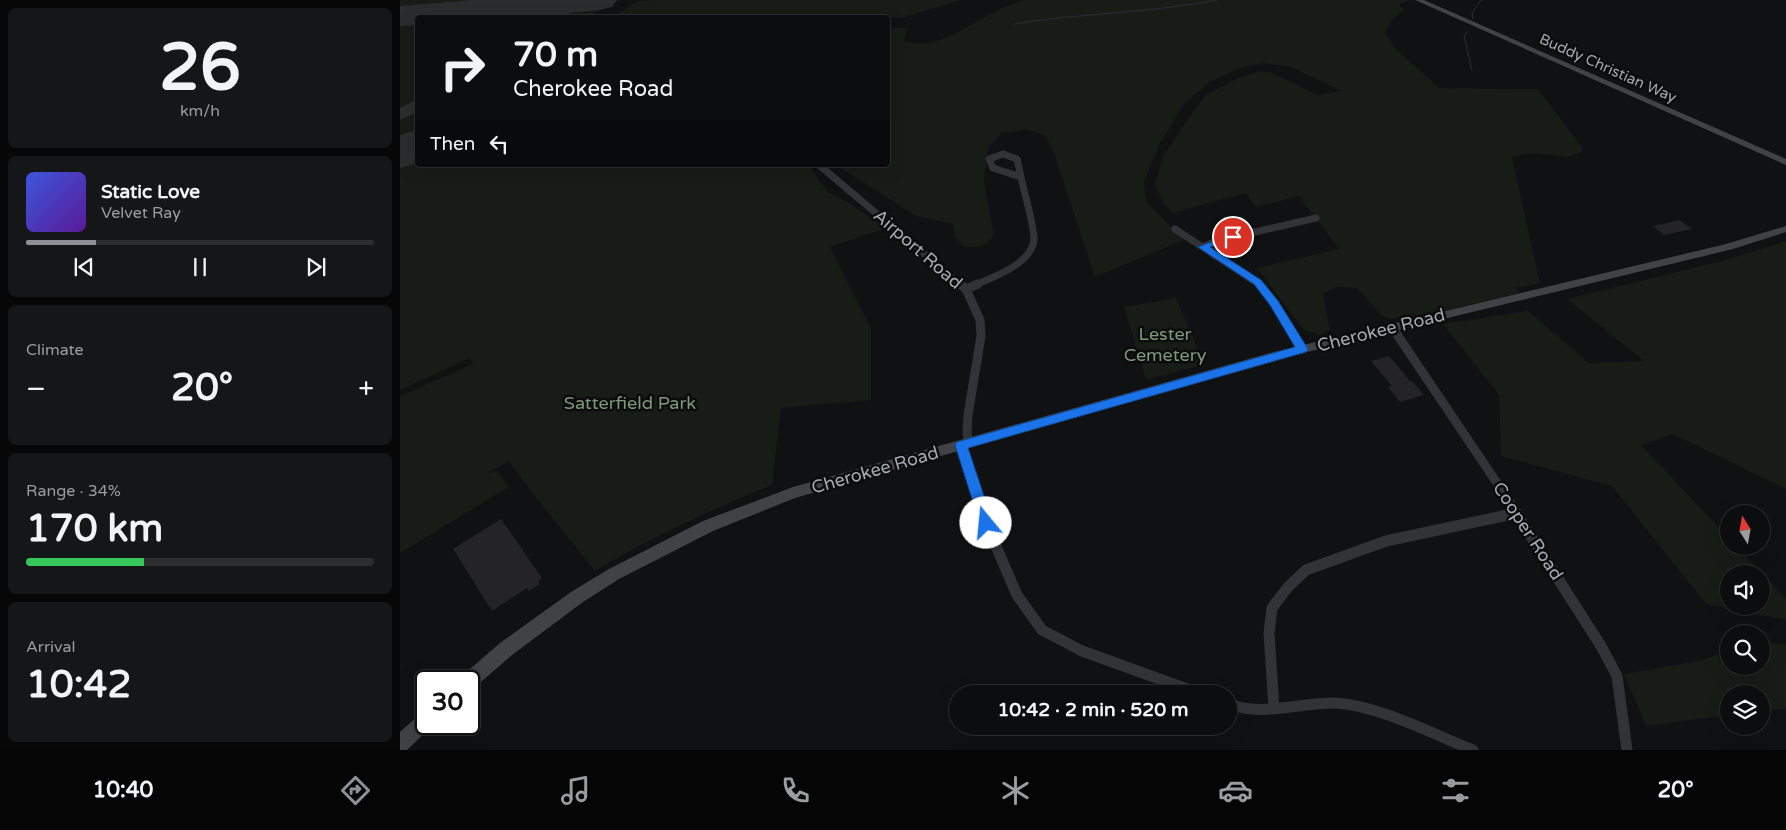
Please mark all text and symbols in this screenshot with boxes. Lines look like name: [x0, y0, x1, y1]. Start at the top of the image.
text: 26: [159, 29, 241, 108]
street label: Buddy Christian Way: [1537, 30, 1679, 106]
text: 70 m: [513, 34, 598, 76]
icon: right: [430, 35, 495, 100]
text: Cherokee Road: [513, 76, 673, 102]
text: km/h: [180, 101, 220, 121]
icon: left: [485, 130, 513, 158]
text: Then: [430, 133, 475, 155]
text: Static Love: [101, 181, 200, 203]
text: Velvet Ray: [101, 203, 181, 223]
street label: Airport Road: [869, 204, 967, 294]
pin: [1212, 216, 1254, 258]
icon: arrive: [1219, 223, 1247, 251]
icon: previous: [70, 253, 98, 281]
icon: pause: [186, 253, 214, 281]
icon: next: [302, 253, 330, 281]
street label: Cherokee Road: [1315, 303, 1447, 357]
park label: Lester Cemetery: [1124, 323, 1207, 366]
text: Climate: [26, 340, 84, 360]
text: 20°: [171, 365, 233, 411]
text: −: [26, 372, 46, 406]
text: +: [358, 372, 374, 406]
park label: Satterfield Park: [564, 392, 696, 414]
street label: Cherokee Road: [809, 441, 941, 499]
street label: Cooper Road: [1488, 478, 1568, 584]
text: Range · 34%: [26, 481, 121, 501]
position arrow: [959, 496, 1011, 548]
north arrow: [1720, 505, 1770, 555]
map controls: [1720, 505, 1770, 735]
text: 170 km: [26, 506, 163, 552]
button: sound: [1720, 565, 1770, 615]
button: search: [1720, 625, 1770, 675]
text: Arrival: [26, 637, 75, 657]
text: 10:42: [26, 662, 131, 708]
speed limit sign: 30: [415, 670, 480, 735]
button: layers: [1720, 685, 1770, 735]
text: 10:42 · 2 min · 520 m: [997, 699, 1189, 721]
icon: directions: [338, 773, 373, 808]
icon: music: [558, 773, 593, 808]
icon: phone: [778, 773, 813, 808]
icon: climate: [998, 773, 1033, 808]
icon: car: [1218, 773, 1253, 808]
icon: filters: [1438, 773, 1473, 808]
text: 10:40: [92, 777, 153, 803]
text: 20°: [1658, 777, 1694, 803]

